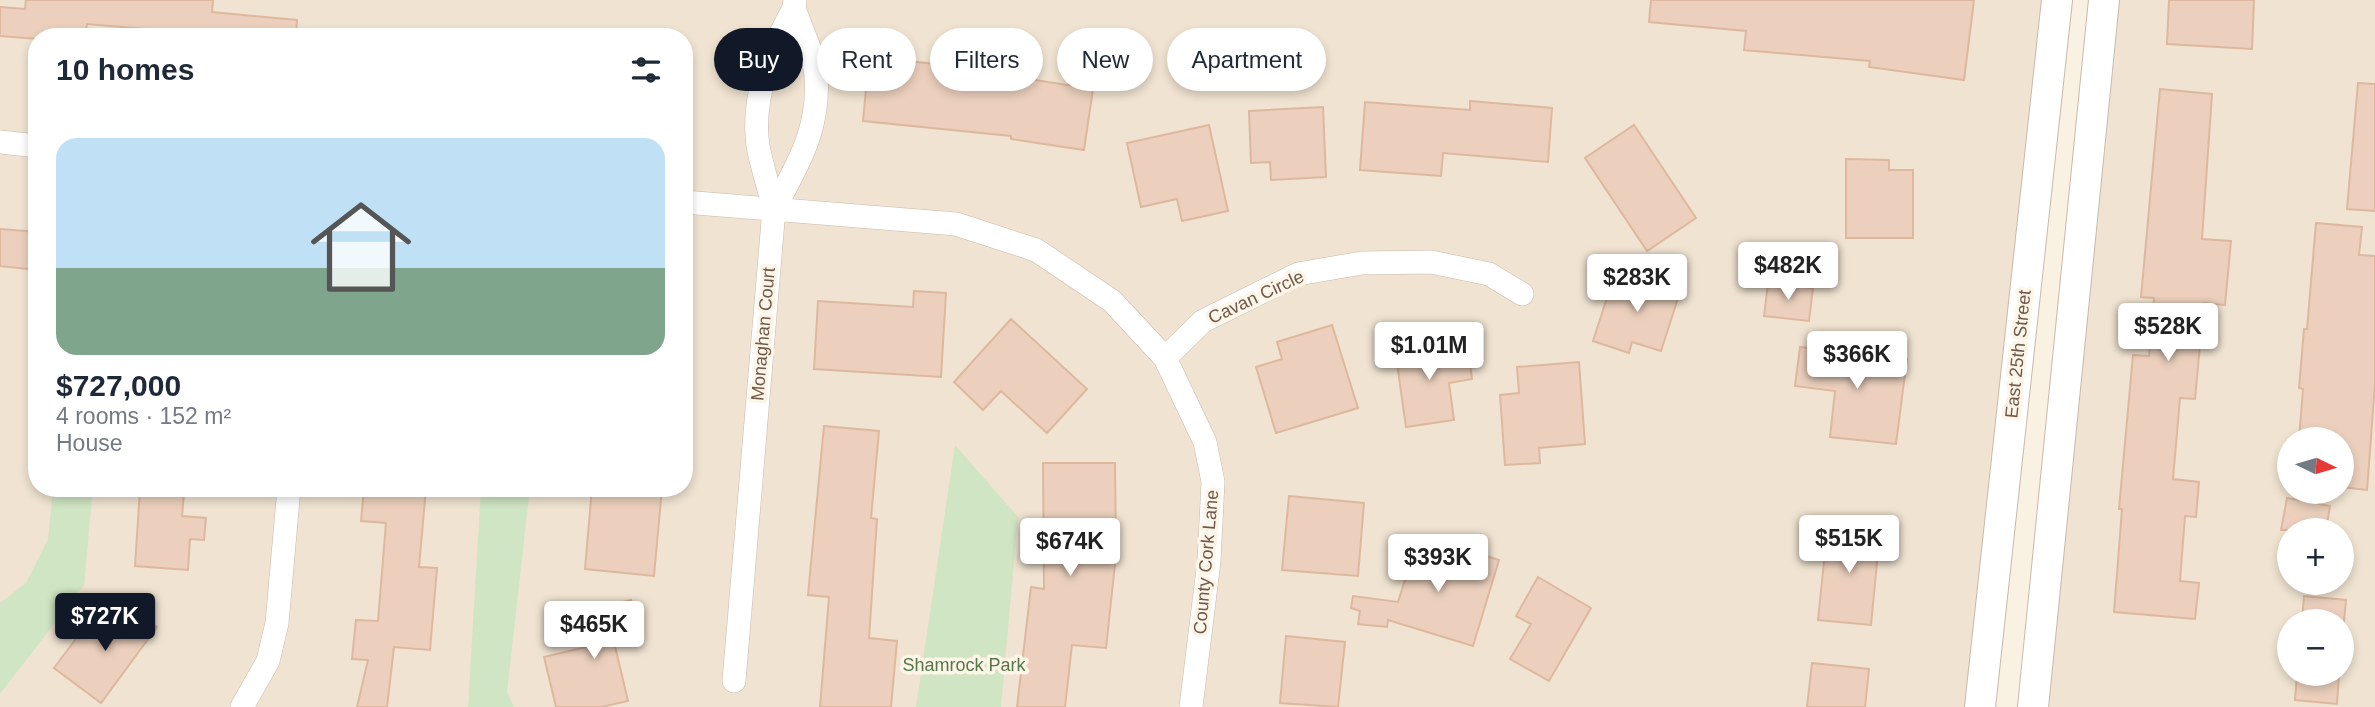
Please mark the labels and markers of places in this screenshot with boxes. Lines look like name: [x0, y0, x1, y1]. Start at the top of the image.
pin: $482K: [1739, 243, 1837, 302]
pin: $283K: [1588, 254, 1686, 314]
pin: $528K: [2119, 304, 2217, 363]
pin: $1.01M: [1372, 322, 1486, 382]
pin: $366K: [1808, 332, 1906, 391]
pin: $515K: [1800, 516, 1898, 575]
pin: $674K: [1021, 518, 1119, 578]
pin: $393K: [1389, 534, 1487, 594]
pin: $727K: [56, 594, 154, 653]
pin: $465K: [545, 602, 643, 661]

